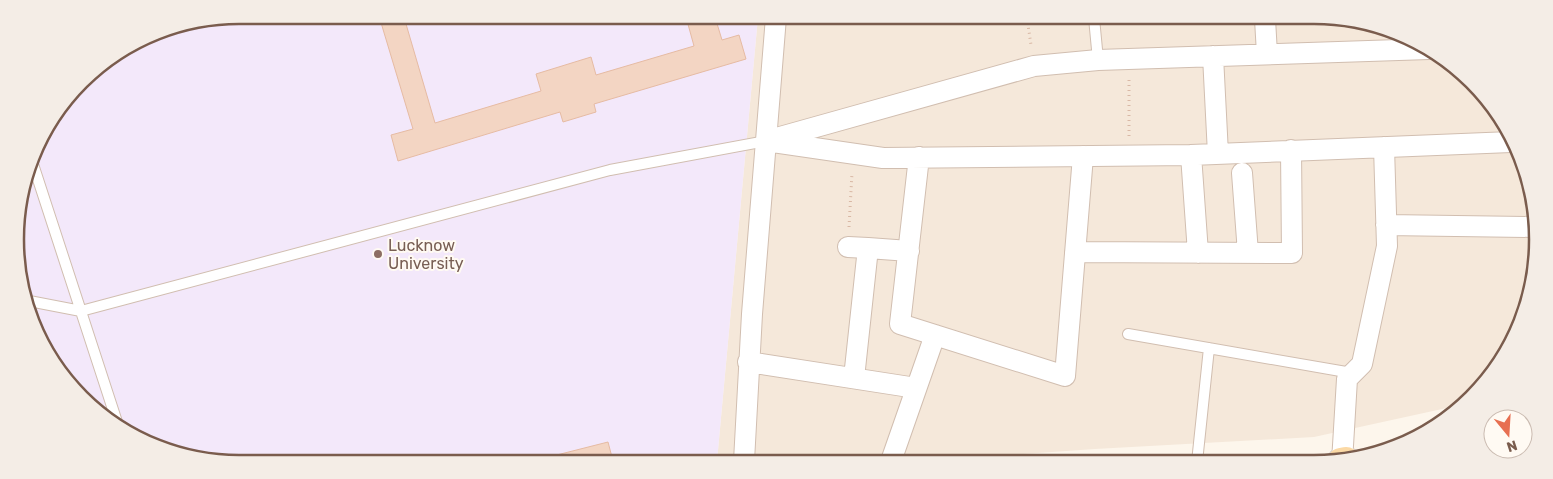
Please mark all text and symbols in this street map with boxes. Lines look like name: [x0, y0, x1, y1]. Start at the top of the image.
place label: Lucknow University: [388, 236, 464, 273]
marker: Lucknow University: [372, 248, 384, 260]
north arrow: [1483, 409, 1533, 459]
text: N: [1504, 436, 1519, 456]

